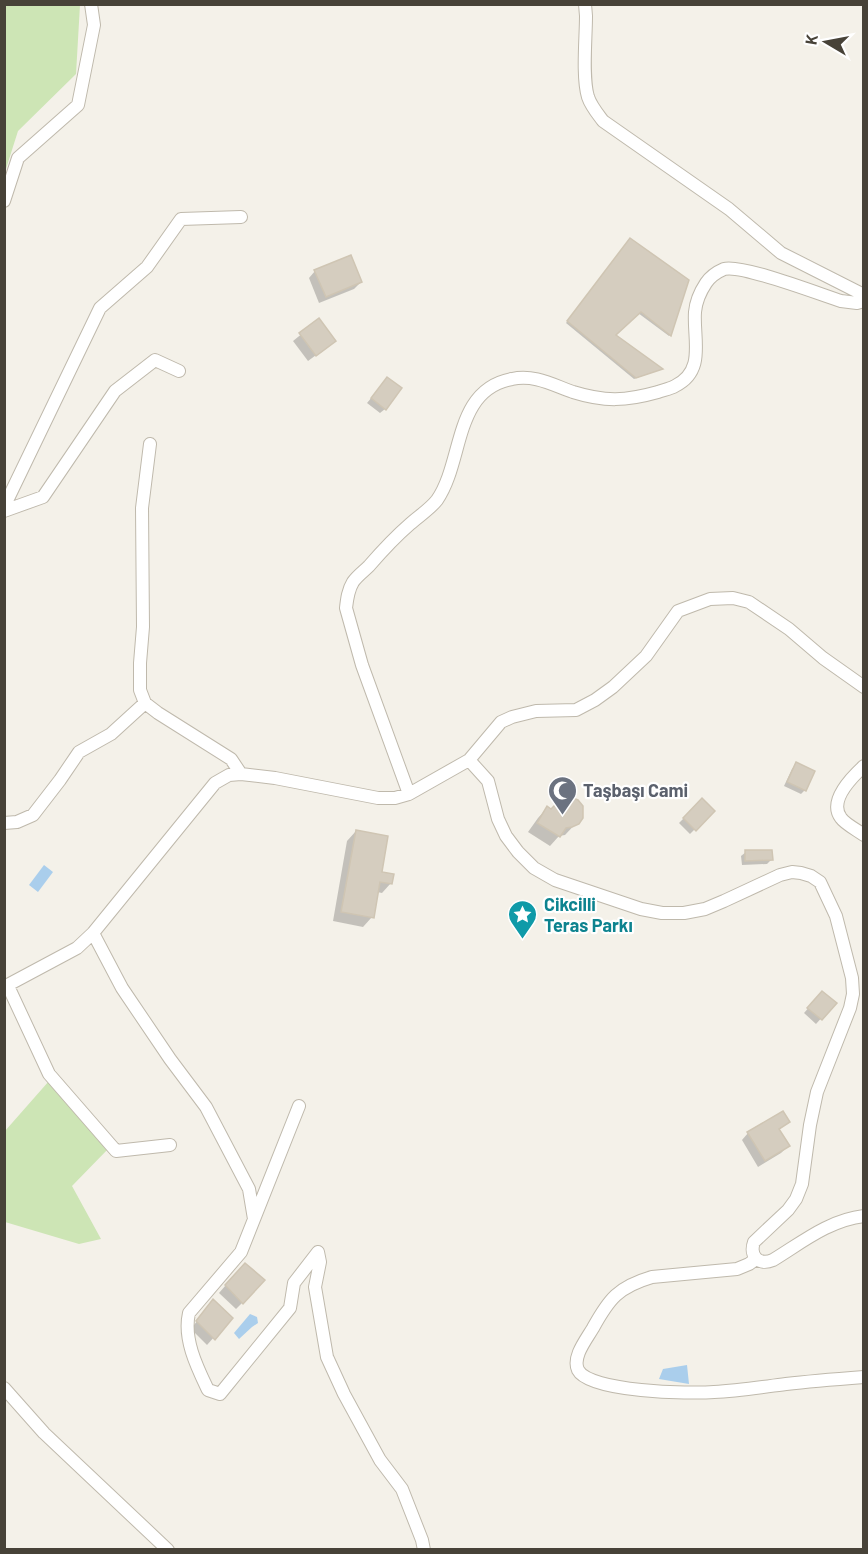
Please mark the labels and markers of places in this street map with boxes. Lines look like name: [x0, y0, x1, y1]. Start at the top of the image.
mosque icon: Taşbaşı Cami: [546, 774, 578, 816]
place label: Taşbaşı Cami: [583, 779, 688, 801]
place label: Cikcilli Teras Parkı: [544, 893, 633, 936]
place icon: Cikcilli Teras Parkı: [507, 898, 539, 940]

